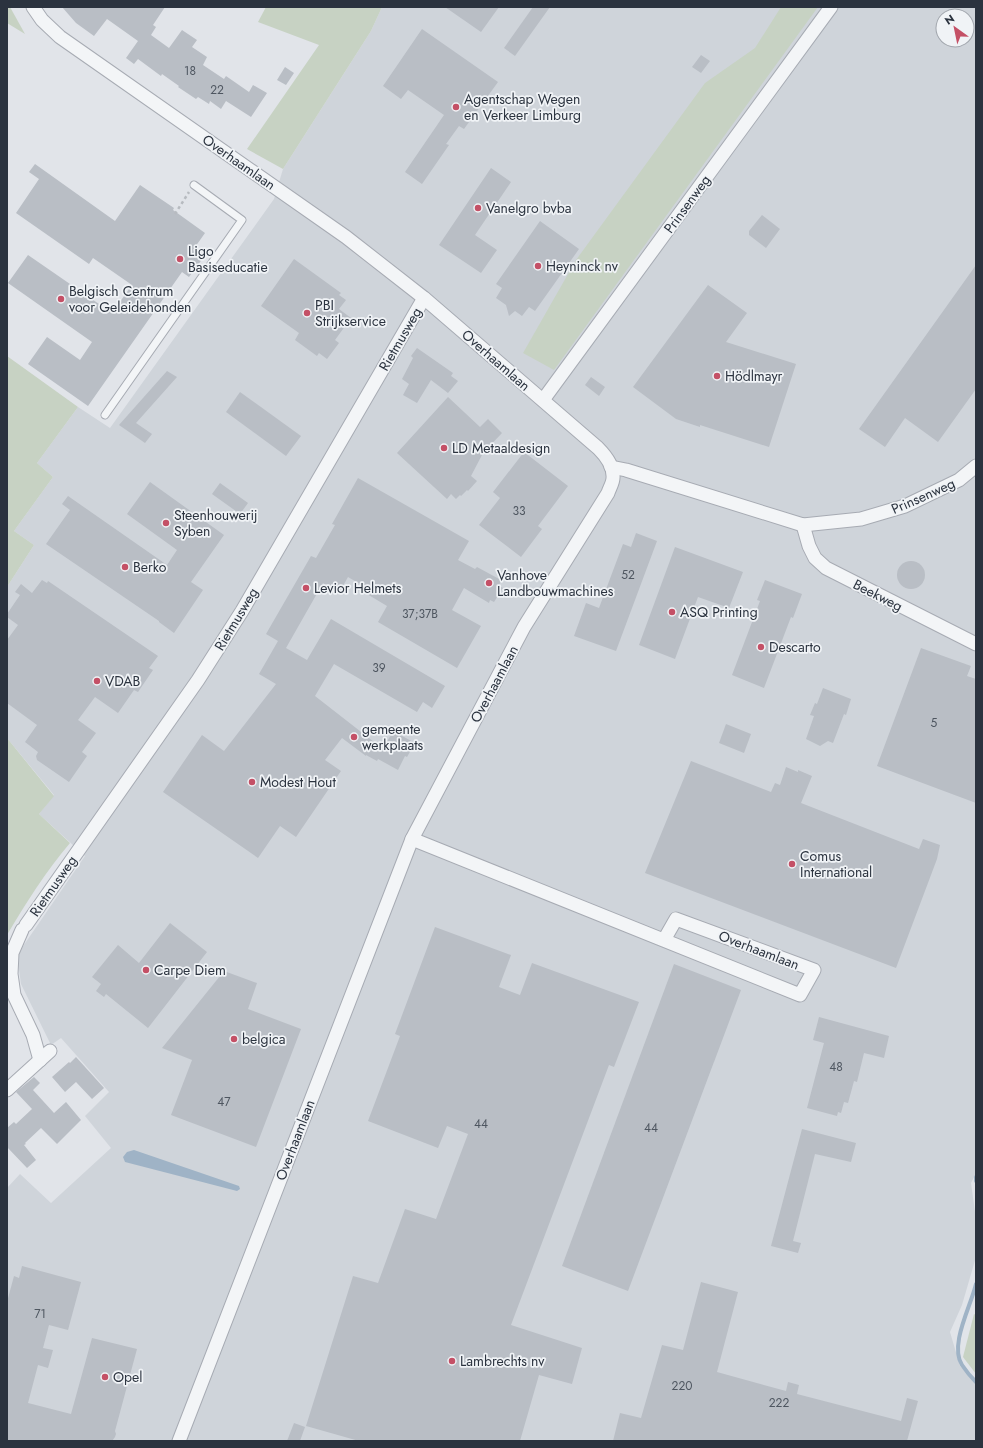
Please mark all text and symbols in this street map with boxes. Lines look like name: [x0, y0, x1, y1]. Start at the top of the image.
north arrow: [935, 8, 975, 48]
text: N: [942, 11, 958, 29]
house number: 18: [184, 62, 196, 80]
house number: 22: [210, 81, 224, 99]
place label: Agentschap Wegen en Verkeer Limburg: [464, 89, 581, 125]
marker: Agentschap Wegen en Verkeer Limburg: [451, 102, 461, 112]
street label: Overhaamlaan: [198, 129, 280, 195]
street label: Prinsenweg: [659, 171, 715, 237]
place label: Vanelgro bvba: [486, 198, 571, 218]
marker: Vanelgro bvba: [473, 203, 483, 213]
place label: Ligo Basiseducatie: [188, 241, 268, 277]
marker: Ligo Basiseducatie: [175, 254, 185, 264]
place label: Heyninck nv: [546, 256, 619, 276]
marker: Heyninck nv: [533, 261, 543, 271]
place label: Belgisch Centrum voor Geleidehonden: [69, 281, 191, 317]
marker: Belgisch Centrum voor Geleidehonden: [56, 294, 66, 304]
place label: PBI Strijkservice: [315, 295, 386, 331]
street label: Rietmusweg: [374, 304, 426, 374]
marker: PBI Strijkservice: [302, 308, 312, 318]
street label: Overhaamlaan: [457, 325, 535, 395]
place label: Hödlmayr: [725, 366, 783, 386]
marker: Hödlmayr: [712, 371, 722, 381]
place label: LD Metaaldesign: [452, 438, 550, 458]
marker: LD Metaaldesign: [439, 443, 449, 453]
street label: Prinsenweg: [888, 473, 958, 519]
house number: 33: [512, 502, 526, 520]
place label: Steenhouwerij Syben: [174, 505, 258, 541]
marker: Steenhouwerij Syben: [161, 518, 171, 528]
place label: Berko: [133, 557, 167, 577]
marker: Berko: [120, 562, 130, 572]
place label: Vanhove Landbouwmachines: [497, 565, 614, 601]
house number: 52: [621, 566, 635, 584]
street label: Beekweg: [850, 574, 906, 616]
place label: Levior Helmets: [314, 578, 402, 598]
marker: Vanhove Landbouwmachines: [484, 578, 494, 588]
marker: Levior Helmets: [301, 583, 311, 593]
street label: Rietmusweg: [209, 584, 263, 654]
place label: ASQ Printing: [680, 602, 758, 622]
house number: 37;37B: [402, 605, 438, 623]
marker: ASQ Printing: [667, 607, 677, 617]
place label: Descarto: [769, 637, 821, 657]
street label: Overhaamlaan: [465, 642, 523, 726]
marker: Descarto: [756, 642, 766, 652]
house number: 39: [372, 659, 386, 677]
place label: VDAB: [105, 671, 141, 691]
marker: VDAB: [92, 676, 102, 686]
house number: 5: [931, 714, 938, 732]
place label: gemeente werkplaats: [362, 719, 424, 755]
marker: gemeente werkplaats: [349, 732, 359, 742]
place label: Modest Hout: [260, 772, 336, 792]
marker: Modest Hout: [247, 777, 257, 787]
place label: Comus International: [800, 846, 872, 882]
street label: Rietmusweg: [25, 851, 81, 921]
marker: Comus International: [787, 859, 797, 869]
street label: Overhaamlaan: [716, 925, 802, 975]
place label: Carpe Diem: [154, 960, 226, 980]
marker: Carpe Diem: [141, 965, 151, 975]
place label: belgica: [242, 1029, 285, 1049]
marker: belgica: [229, 1034, 239, 1044]
house number: 48: [829, 1058, 843, 1076]
house number: 47: [217, 1093, 231, 1111]
street label: Overhaamlaan: [270, 1097, 320, 1183]
house number: 44: [474, 1115, 488, 1133]
house number: 44: [644, 1119, 658, 1137]
house number: 71: [34, 1305, 46, 1323]
place label: Lambrechts nv: [460, 1351, 545, 1371]
marker: Lambrechts nv: [447, 1356, 457, 1366]
place label: Opel: [113, 1367, 142, 1387]
marker: Opel: [100, 1372, 110, 1382]
house number: 220: [672, 1377, 692, 1395]
house number: 222: [769, 1394, 789, 1412]

